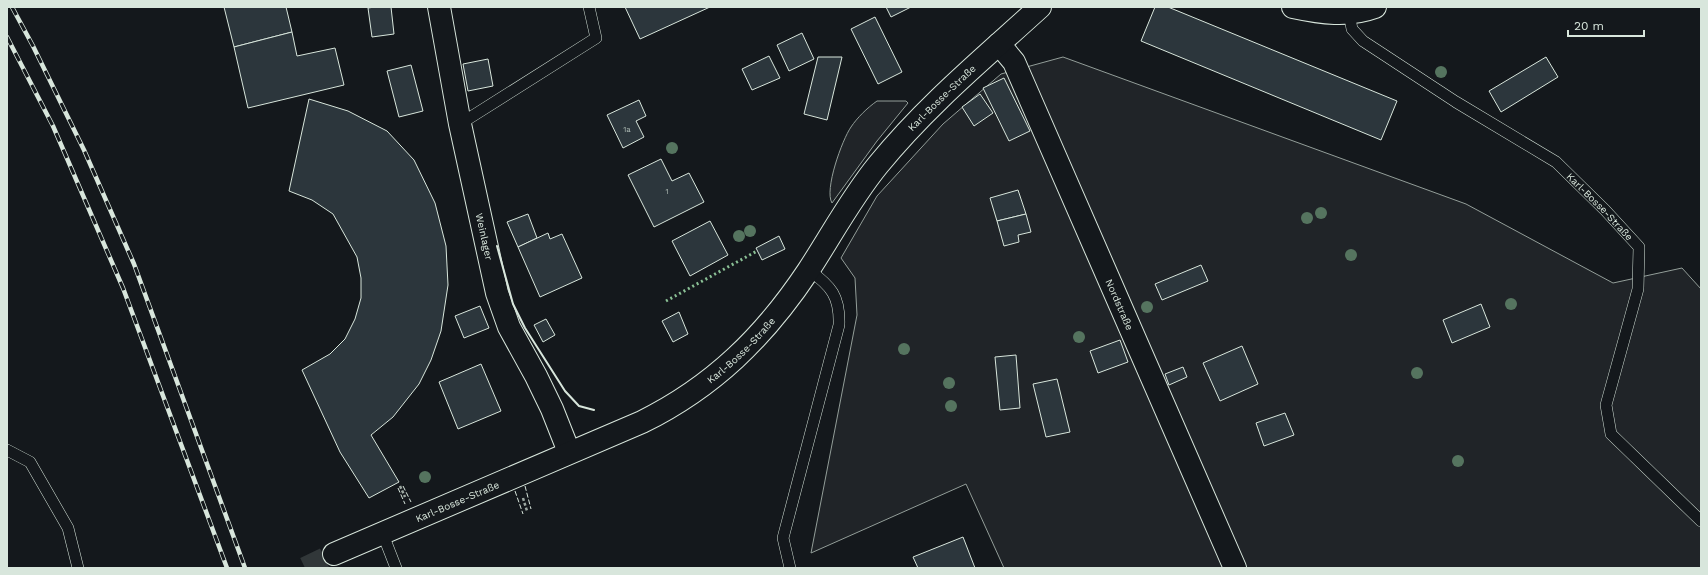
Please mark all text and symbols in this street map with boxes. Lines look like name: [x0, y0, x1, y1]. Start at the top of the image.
scale bar: [1568, 12, 1644, 38]
text: 20 m: [1574, 19, 1604, 33]
street label: Karl-Bosse-Straße: [905, 62, 978, 133]
house number: 1a: [623, 125, 631, 134]
street label: Karl-Bosse-Straße: [1565, 170, 1636, 243]
house number: 1: [665, 187, 669, 196]
street label: Weinlager: [474, 212, 495, 261]
street label: Nordstraße: [1104, 277, 1136, 332]
street label: Karl-Bosse-Straße: [705, 315, 777, 385]
street label: Karl-Bosse-Straße: [414, 478, 501, 524]

